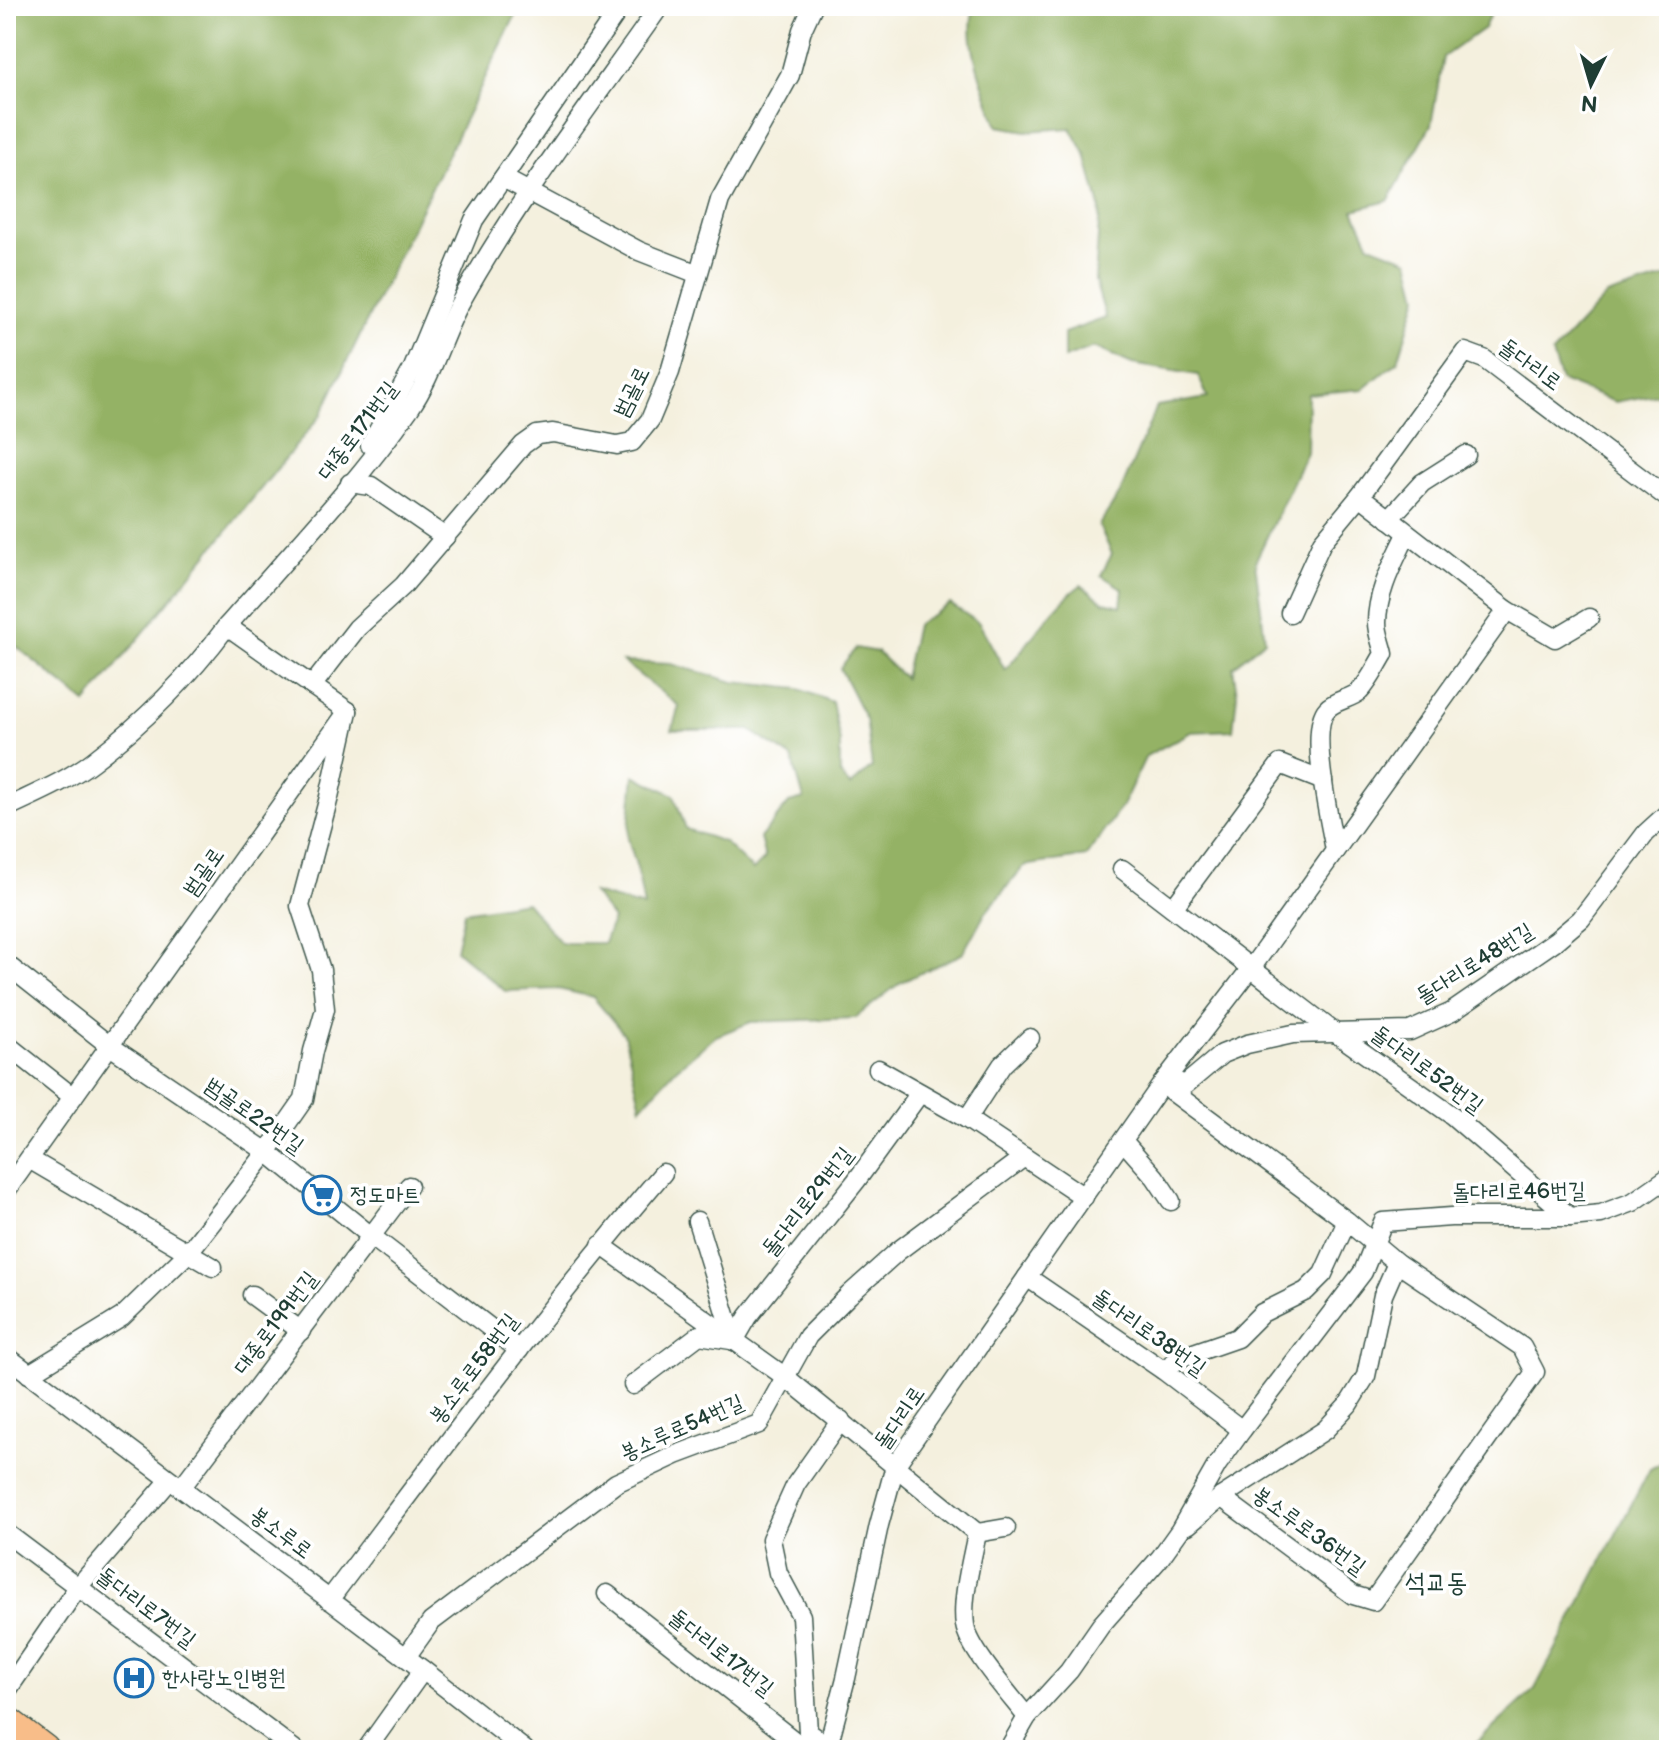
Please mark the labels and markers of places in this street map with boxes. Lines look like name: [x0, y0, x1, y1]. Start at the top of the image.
supermarket icon: 정도마트: [301, 1174, 343, 1216]
place label: 정도마트: [350, 1182, 421, 1209]
hospital icon: 한사랑노인병원: [113, 1657, 155, 1699]
place label: 한사랑노인병원: [162, 1665, 286, 1692]

